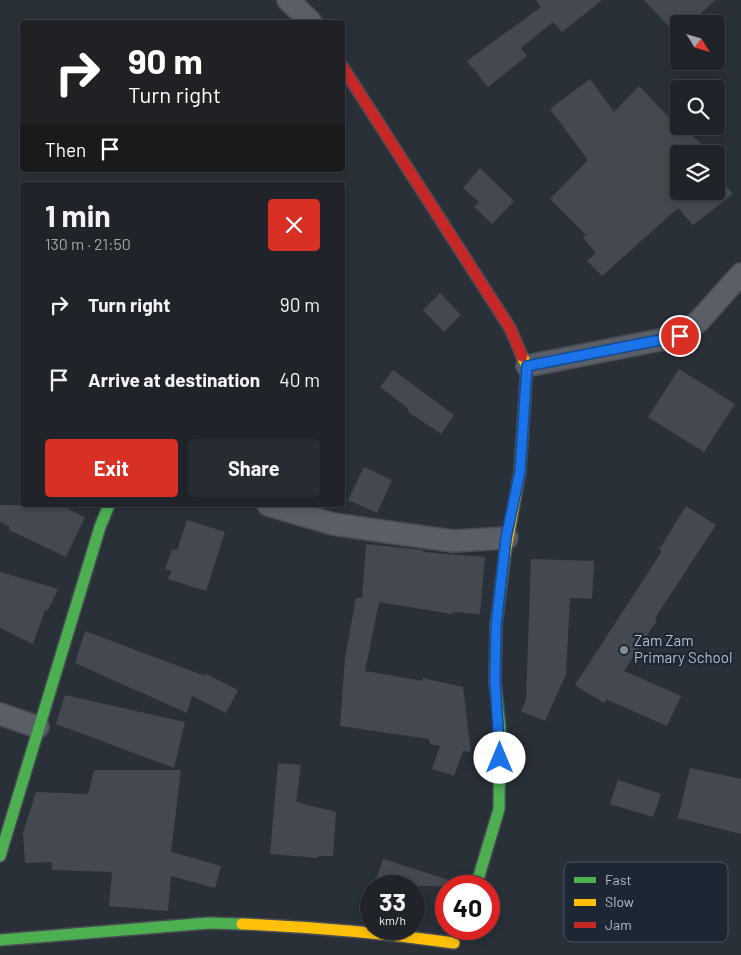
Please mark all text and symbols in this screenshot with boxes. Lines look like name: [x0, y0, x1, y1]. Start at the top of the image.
north arrow: [670, 15, 725, 70]
map controls: [670, 15, 725, 200]
text: 90 m: [128, 39, 203, 81]
icon: right: [45, 40, 110, 105]
button: search: [670, 80, 725, 135]
text: Turn right: [128, 81, 221, 107]
icon: arrive: [96, 135, 124, 163]
text: Then: [45, 138, 86, 161]
button: layers: [670, 145, 725, 200]
text: 1 min: [45, 197, 111, 233]
button: close: [268, 199, 320, 251]
text: 130 m · 21:50: [45, 234, 131, 253]
icon: right: [45, 291, 73, 319]
text: Turn right: [88, 293, 170, 316]
text: 90 m: [280, 293, 320, 316]
pin: [659, 315, 701, 357]
icon: arrive: [666, 322, 694, 350]
icon: arrive: [45, 366, 73, 394]
text: Arrive at destination: [88, 368, 260, 391]
text: 40 m: [279, 368, 320, 391]
button: Exit: [45, 439, 178, 497]
button: Share: [188, 439, 320, 497]
place label: Zam Zam Primary School: [634, 631, 732, 666]
marker: Zam Zam Primary School: [618, 644, 630, 656]
position arrow: [473, 731, 525, 783]
legend: [564, 862, 728, 942]
text: Fast: [605, 871, 631, 888]
speed limit sign: 40: [435, 875, 500, 940]
text: 33: [379, 886, 406, 916]
text: Slow: [605, 893, 634, 910]
text: km/h: [379, 913, 406, 927]
text: Jam: [605, 916, 632, 933]

